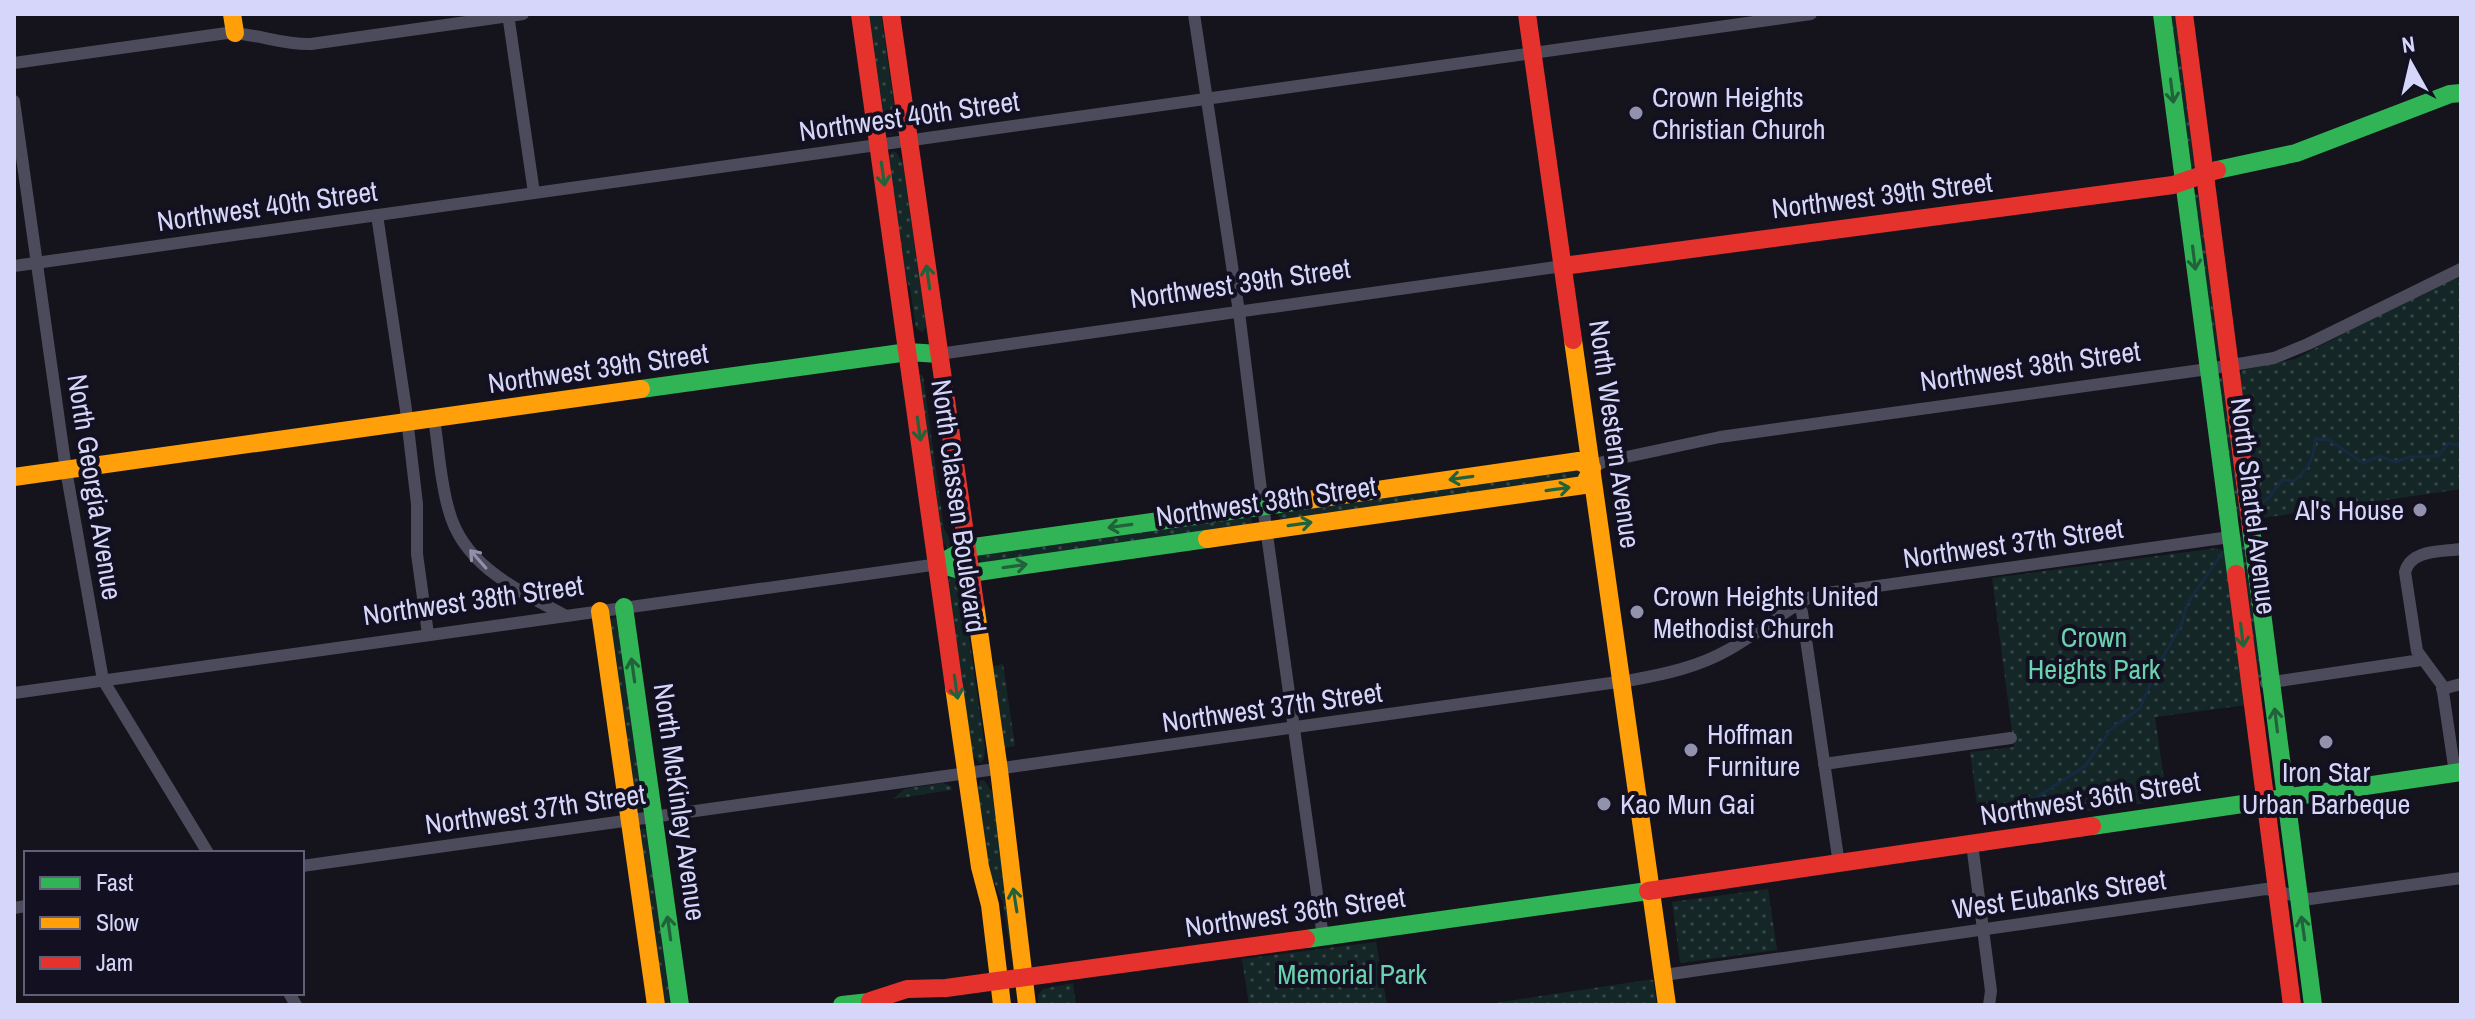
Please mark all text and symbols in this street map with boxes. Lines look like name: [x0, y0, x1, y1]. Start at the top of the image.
north arrow: [2371, 24, 2451, 104]
text: N: [2400, 28, 2417, 60]
one-way arrow: [2164, 77, 2179, 104]
place label: Crown Heights Christian Church: [1652, 78, 1826, 148]
street label: Northwest 40th Street: [796, 82, 1022, 150]
marker: Crown Heights Christian Church: [1627, 104, 1645, 122]
one-way arrow: [876, 161, 891, 187]
street label: Northwest 39th Street: [1769, 163, 1995, 227]
street label: Northwest 40th Street: [154, 172, 380, 240]
one-way arrow: [2186, 245, 2201, 271]
street label: Northwest 39th Street: [1127, 249, 1353, 317]
one-way arrow: [920, 265, 935, 290]
street label: North Western Avenue: [1580, 317, 1650, 551]
street label: Northwest 38th Street: [1917, 332, 2143, 400]
street label: Northwest 39th Street: [485, 334, 711, 402]
street label: North Georgia Avenue: [58, 371, 132, 603]
street label: North Classen Boulevard: [922, 377, 996, 635]
street label: North Shartel Avenue: [2222, 396, 2286, 616]
one-way arrow: [912, 416, 927, 442]
street label: Northwest 38th Street: [1153, 467, 1379, 535]
one-way arrow: [1449, 471, 1474, 486]
one-way arrow: [1545, 481, 1570, 496]
place label: Al's House: [2294, 491, 2404, 529]
marker: Al's House: [2411, 501, 2429, 519]
street label: Northwest 37th Street: [1900, 509, 2126, 577]
one-way arrow: [1287, 517, 1313, 532]
one-way arrow: [1108, 519, 1134, 534]
one-way arrow: [469, 549, 488, 570]
one-way arrow: [1002, 558, 1028, 573]
street label: Northwest 38th Street: [360, 566, 586, 634]
place label: Crown Heights United Methodist Church: [1653, 577, 1879, 647]
marker: Crown Heights United Methodist Church: [1628, 603, 1646, 621]
park label: Crown Heights Park: [2028, 618, 2161, 688]
one-way arrow: [2235, 622, 2250, 647]
one-way arrow: [625, 658, 640, 683]
street label: Northwest 37th Street: [1159, 673, 1385, 741]
one-way arrow: [949, 674, 964, 699]
street label: North McKinley Avenue: [645, 681, 715, 923]
one-way arrow: [2268, 708, 2283, 733]
place label: Hoffman Furniture: [1707, 715, 1800, 785]
marker: Iron Star Urban Barbeque: [2317, 733, 2335, 751]
marker: Hoffman Furniture: [1682, 741, 1700, 759]
place label: Iron Star Urban Barbeque: [2242, 753, 2410, 823]
street label: Northwest 36th Street: [1977, 762, 2203, 834]
street label: Northwest 37th Street: [422, 775, 648, 843]
place label: Kao Mun Gai: [1620, 785, 1755, 823]
marker: Kao Mun Gai: [1595, 795, 1613, 813]
legend: [24, 851, 304, 995]
street label: West Eubanks Street: [1950, 860, 2168, 928]
text: Fast: [96, 866, 134, 898]
street label: Northwest 36th Street: [1182, 878, 1408, 946]
one-way arrow: [1007, 888, 1022, 913]
text: Slow: [96, 906, 139, 938]
one-way arrow: [662, 915, 677, 942]
one-way arrow: [2295, 916, 2310, 941]
text: Jam: [96, 946, 133, 978]
park label: Memorial Park: [1277, 955, 1427, 993]

